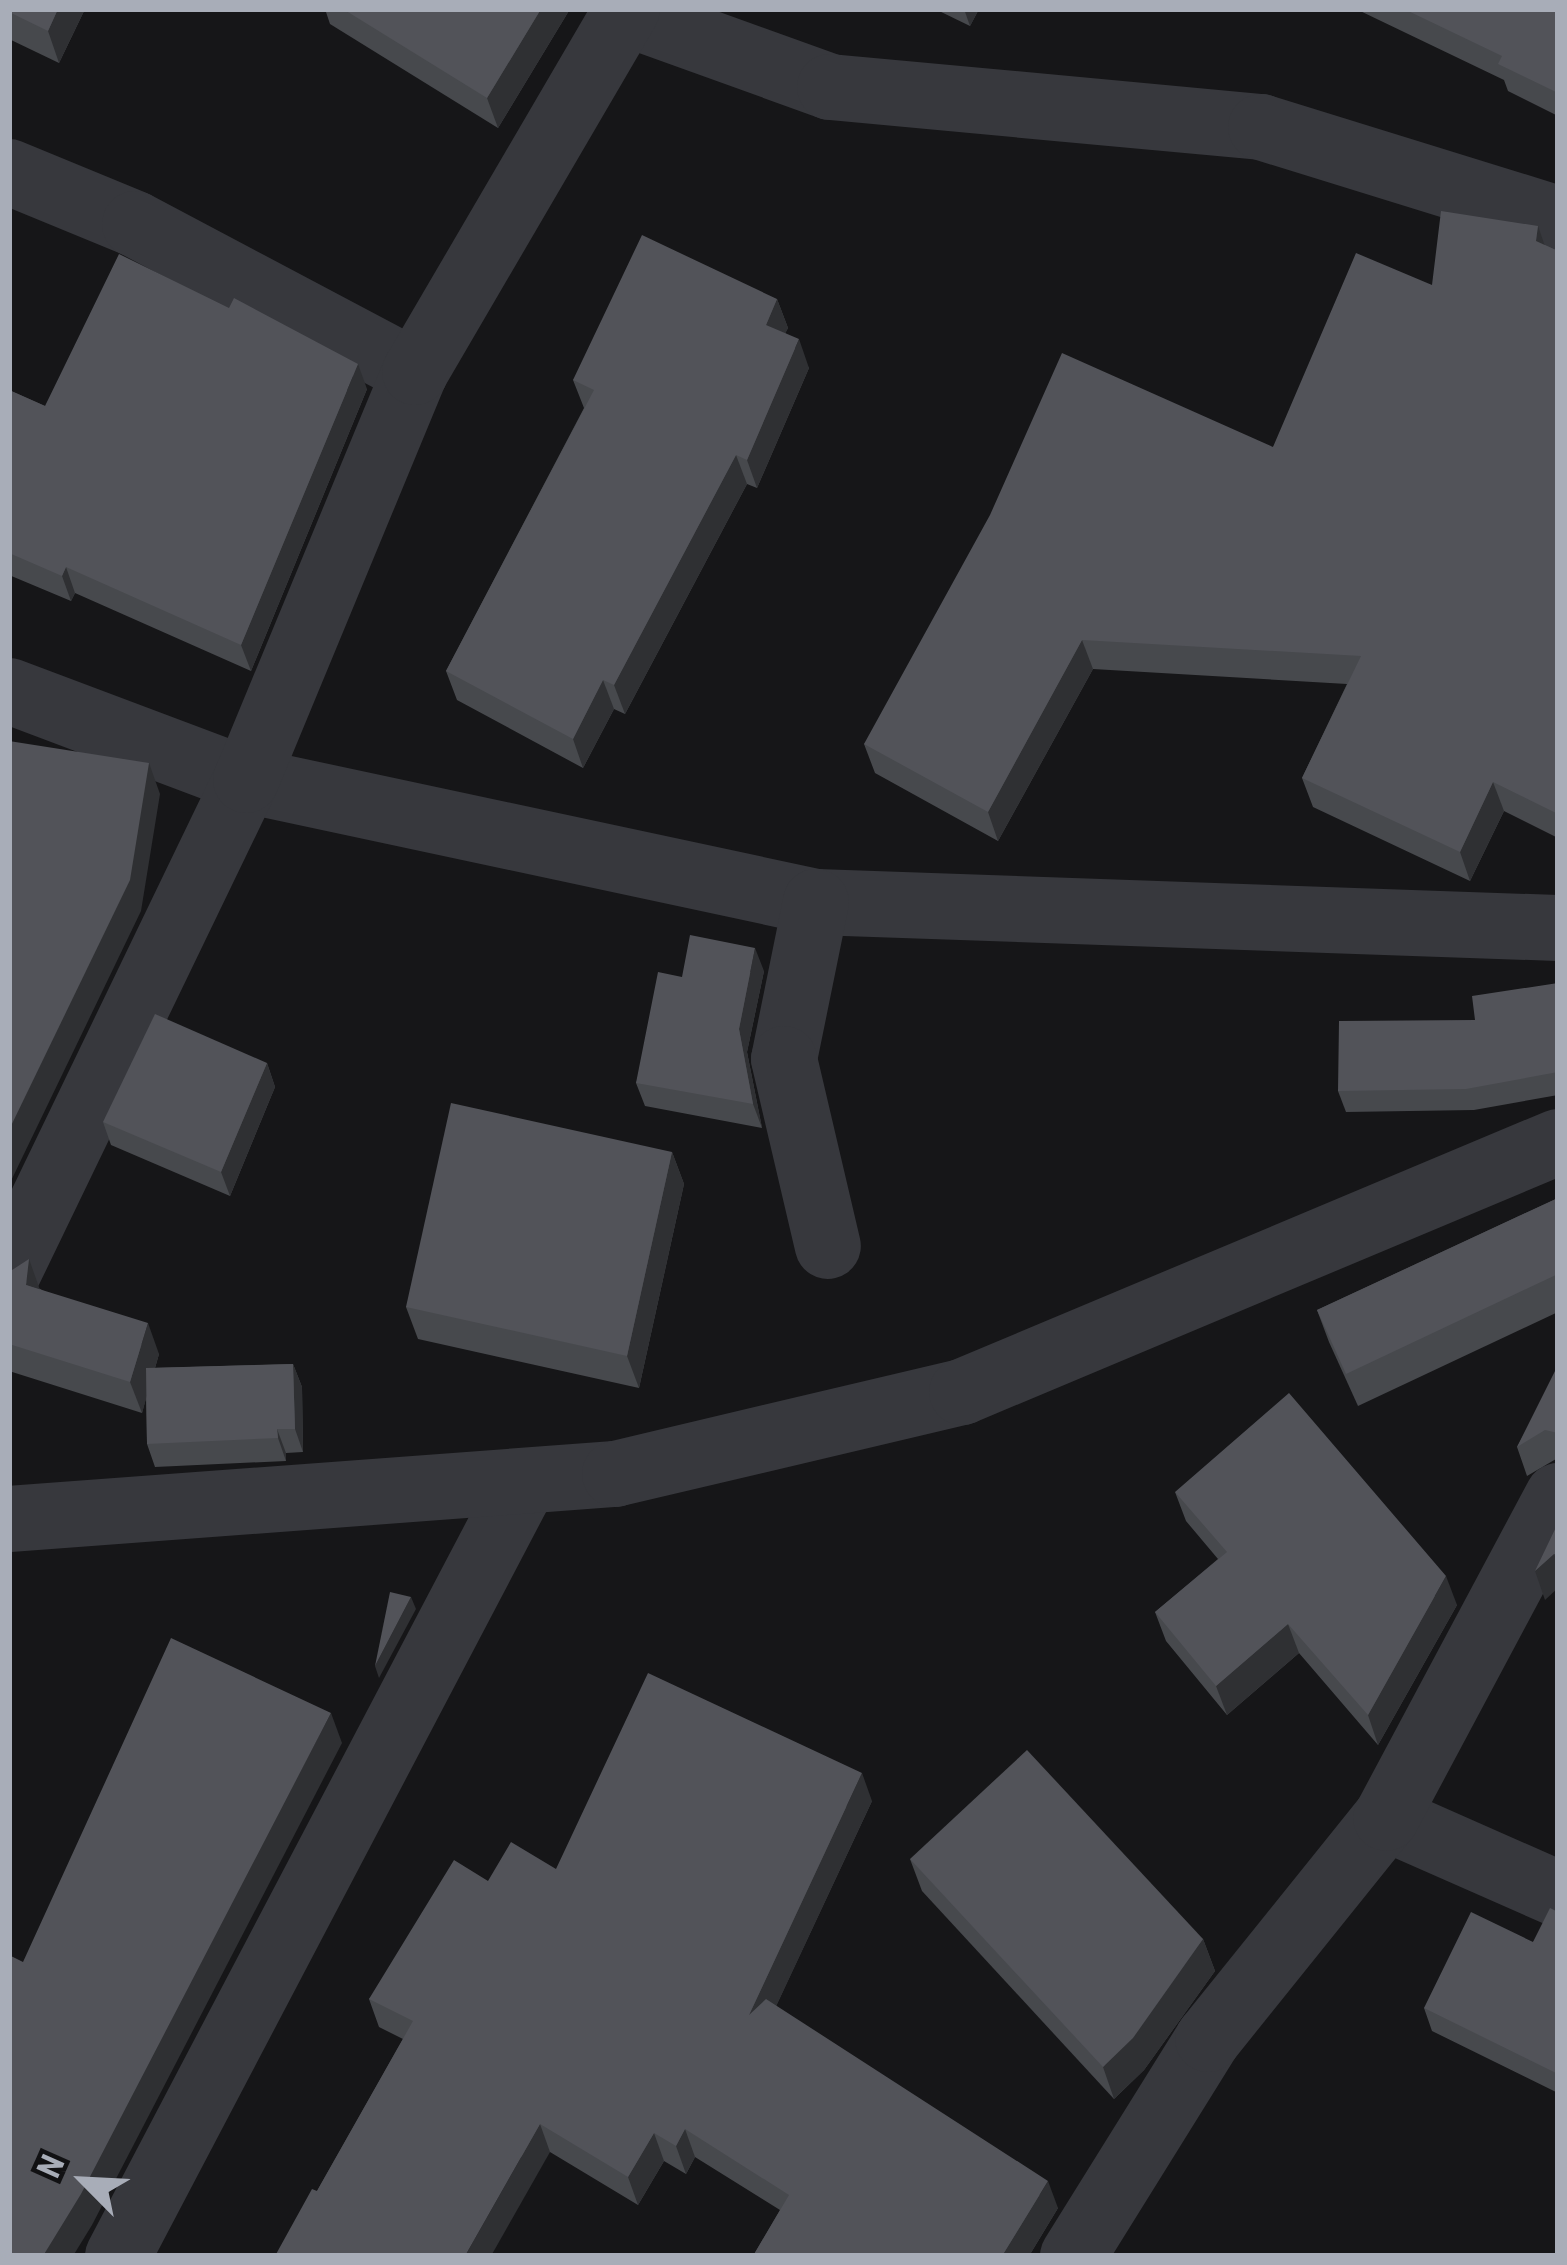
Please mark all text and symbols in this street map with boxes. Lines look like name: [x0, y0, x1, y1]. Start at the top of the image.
north arrow: [24, 2121, 144, 2241]
text: N: [29, 2149, 73, 2183]

